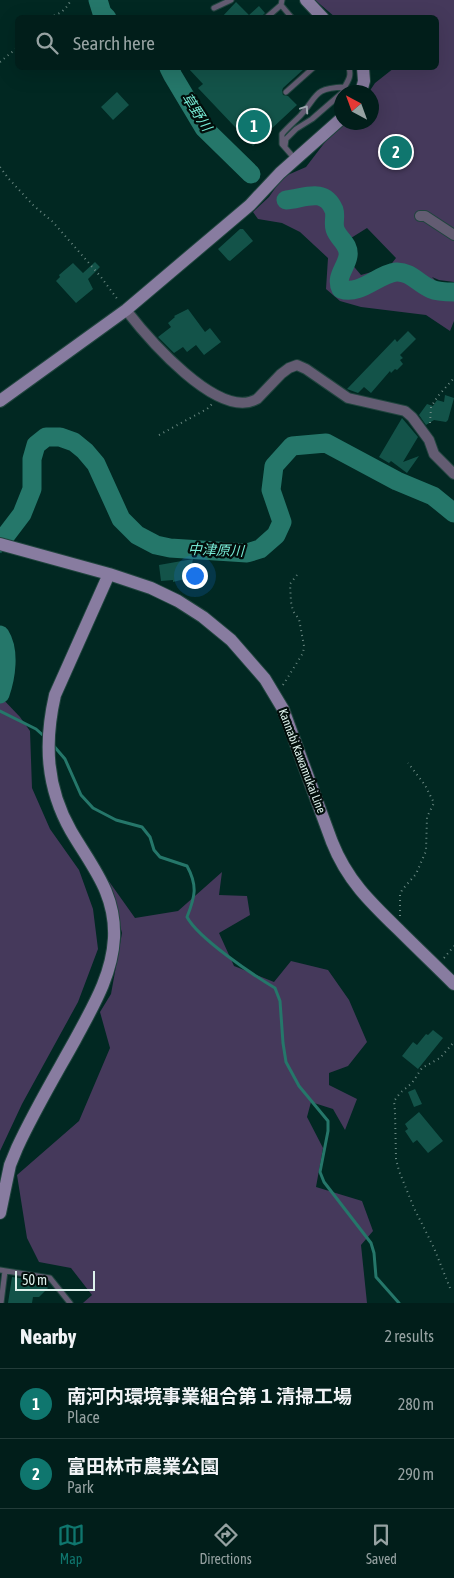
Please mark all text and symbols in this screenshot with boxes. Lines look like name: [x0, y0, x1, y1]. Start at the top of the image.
search box: [15, 15, 439, 70]
icon: search: [33, 29, 61, 57]
text: Search here: [73, 32, 155, 54]
north arrow: [334, 85, 379, 130]
water label: 草野川: [179, 90, 216, 136]
one-way arrow: [299, 105, 308, 114]
pin: 1: [238, 107, 270, 145]
pin: 2: [380, 133, 412, 171]
water label: 中津原川: [188, 541, 246, 559]
your location: [182, 563, 208, 589]
street label: Kannabi Kawamukai Line: [276, 707, 328, 815]
scale bar: [15, 1268, 95, 1291]
text: 50 m: [22, 1272, 47, 1288]
text: Nearby: [20, 1324, 76, 1348]
text: 2 results: [384, 1327, 434, 1345]
text: 南河内環境事業組合第１清掃工場: [67, 1385, 352, 1407]
text: 1: [32, 1395, 40, 1413]
text: 280 m: [398, 1395, 434, 1413]
text: Place: [67, 1408, 100, 1426]
text: 富田林市農業公園: [67, 1455, 219, 1477]
text: 2: [32, 1465, 40, 1483]
text: 290 m: [398, 1465, 434, 1483]
text: Park: [67, 1478, 94, 1496]
tab: Map: [57, 1521, 85, 1567]
tab: Directions: [199, 1521, 252, 1567]
tab: Saved: [366, 1521, 397, 1567]

